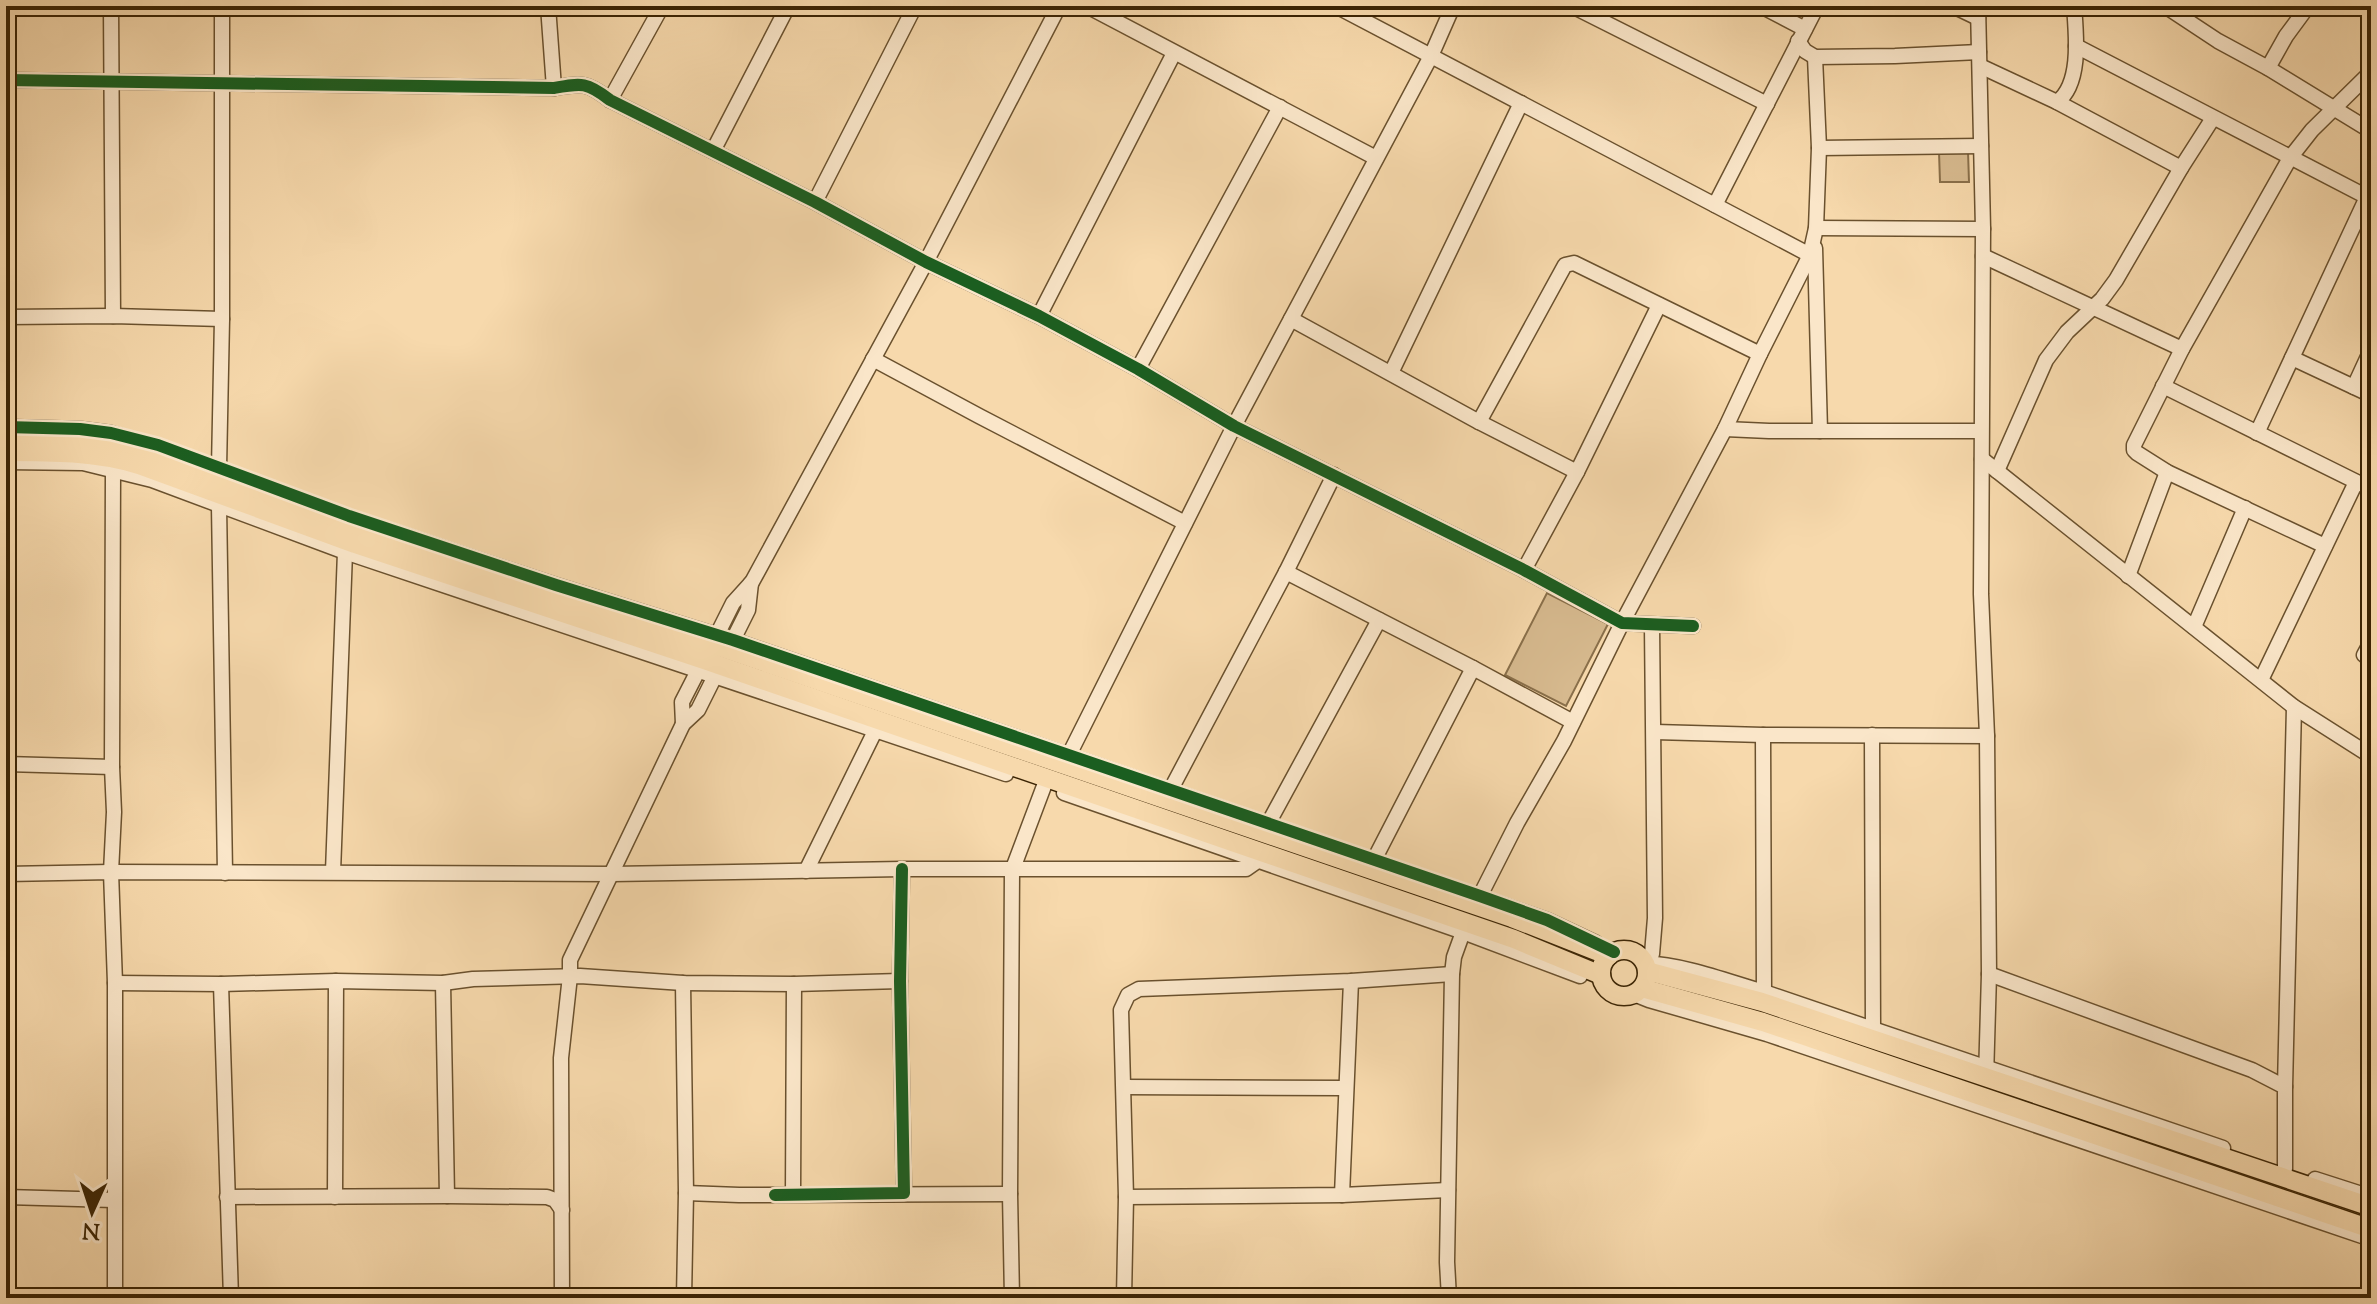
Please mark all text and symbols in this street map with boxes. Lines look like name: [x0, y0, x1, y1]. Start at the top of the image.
north arrow: [52, 1172, 132, 1252]
text: N: [81, 1213, 101, 1245]

